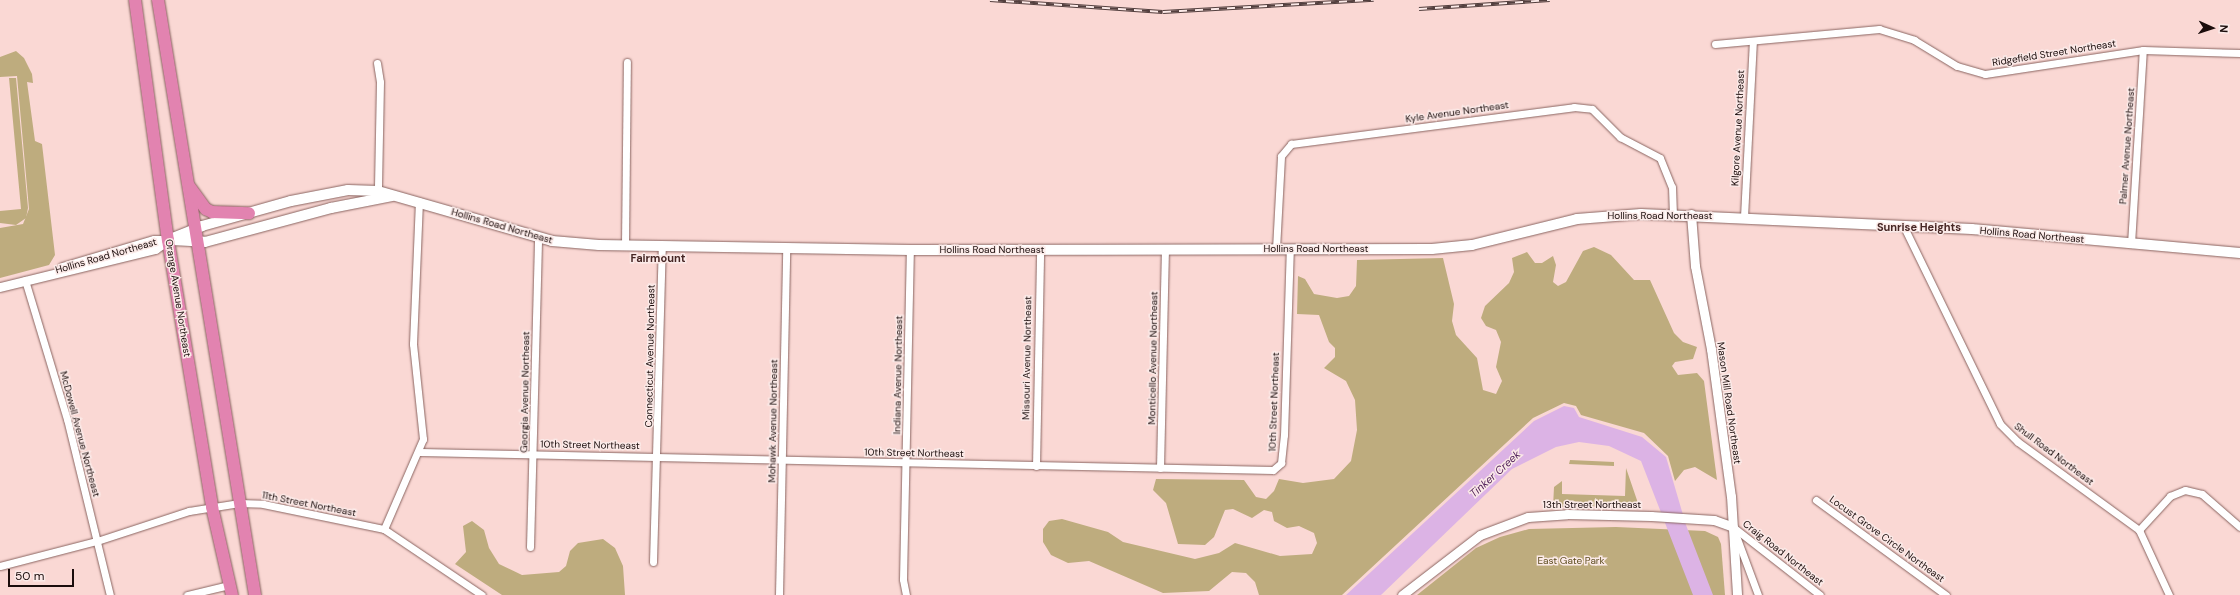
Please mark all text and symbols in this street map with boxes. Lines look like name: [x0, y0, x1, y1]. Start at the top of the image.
north arrow: [2192, 8, 2232, 48]
text: N: [2217, 24, 2231, 33]
street label: Ridgefield Street Northeast: [1991, 37, 2117, 69]
street label: Kilgore Avenue Northeast: [1729, 70, 1747, 186]
street label: Palmer Avenue Northeast: [2117, 87, 2137, 205]
street label: Kyle Avenue Northeast: [1405, 99, 1509, 125]
street label: Hollins Road Northeast: [450, 206, 554, 246]
street label: Hollins Road Northeast: [1607, 210, 1713, 222]
district label: Sunrise Heights: [1877, 220, 1961, 234]
street label: Hollins Road Northeast: [1979, 224, 2085, 246]
street label: Hollins Road Northeast: [54, 236, 158, 276]
street label: Orange Avenue Northeast: [163, 238, 193, 358]
street label: Hollins Road Northeast: [1263, 243, 1369, 255]
street label: Hollins Road Northeast: [939, 244, 1045, 256]
district label: Fairmount: [631, 251, 685, 265]
street label: Connecticut Avenue Northeast: [643, 284, 657, 428]
street label: Monticello Avenue Northeast: [1146, 291, 1160, 425]
street label: Missouri Avenue Northeast: [1020, 296, 1034, 420]
street label: Indiana Avenue Northeast: [891, 316, 905, 434]
street label: Georgia Avenue Northeast: [518, 331, 532, 453]
street label: Mason Mill Road Northeast: [1714, 341, 1744, 465]
street label: 10th Street Northeast: [1266, 352, 1282, 452]
street label: Mohawk Avenue Northeast: [766, 359, 780, 483]
street label: McDowell Avenue Northeast: [57, 370, 103, 498]
street label: Shull Road Northeast: [2012, 420, 2096, 488]
street label: 10th Street Northeast: [540, 438, 640, 452]
street label: 10th Street Northeast: [864, 446, 964, 460]
water label: Tinker Creek: [1467, 448, 1523, 500]
street label: 11th Street Northeast: [261, 489, 357, 519]
street label: Locust Grove Circle Northeast: [1827, 493, 1947, 585]
street label: 13th Street Northeast: [1543, 499, 1641, 511]
street label: Craig Road Northeast: [1740, 518, 1826, 588]
park label: East Gate Park: [1537, 555, 1605, 567]
scale bar: [10, 561, 76, 587]
text: 50 m: [15, 568, 44, 584]

